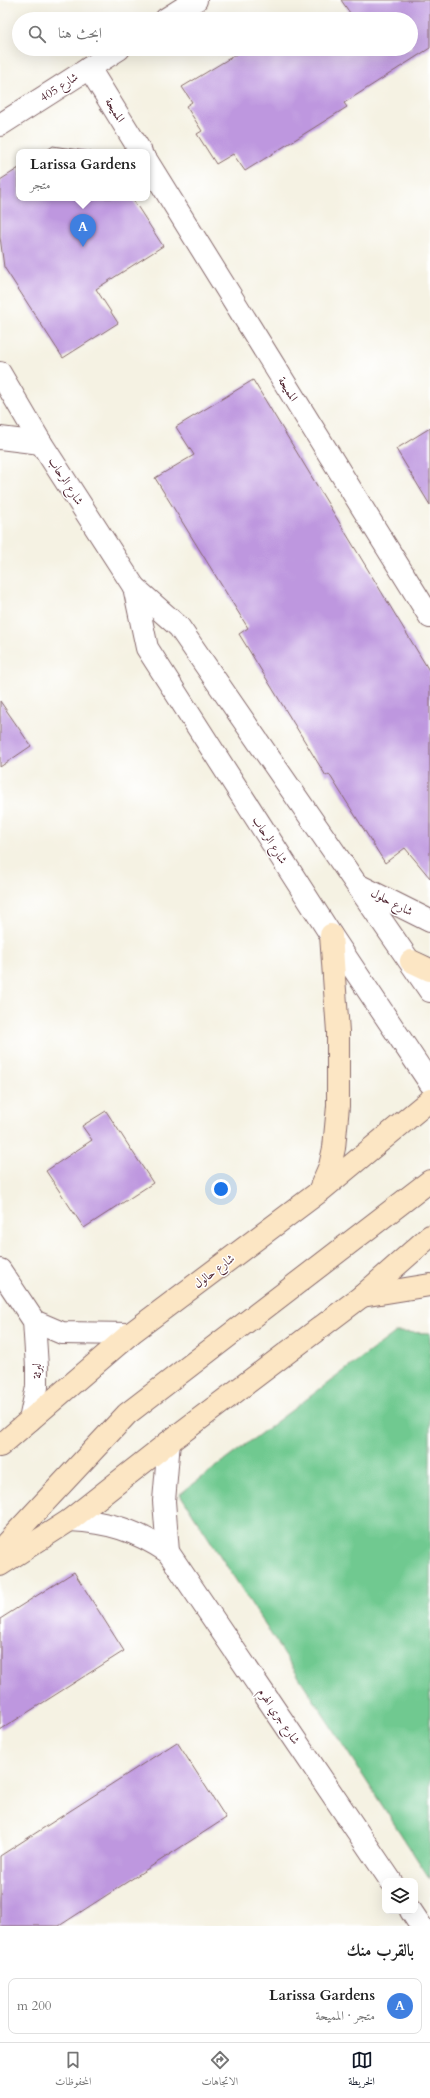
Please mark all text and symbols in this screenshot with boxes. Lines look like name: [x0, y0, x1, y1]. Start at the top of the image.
search box: [12, 12, 418, 56]
icon: search: [26, 23, 48, 45]
text: ابحث هنا: [58, 23, 102, 43]
street label: شارع 405: [37, 69, 83, 108]
street label: المميحة: [101, 95, 129, 126]
popup: [16, 149, 150, 201]
text: Larissa Gardens: [30, 154, 136, 174]
text: متجر: [30, 176, 51, 194]
pin: A: [70, 214, 96, 247]
street label: المميحة: [274, 374, 302, 405]
street label: شارع الرحاب: [42, 454, 87, 510]
street label: شارع الرحاب: [246, 813, 291, 869]
street label: شارع حلول: [367, 885, 416, 922]
your location: [211, 1179, 231, 1199]
street label: شارع حالول: [190, 1250, 240, 1294]
street label: لبرثة: [29, 1363, 45, 1379]
street label: شارع جري الهرم: [252, 1685, 304, 1749]
map controls: [382, 1878, 418, 1914]
button: layers: [382, 1878, 418, 1914]
text: بالقرب منك: [347, 1939, 414, 1962]
text: Larissa Gardens: [269, 1985, 375, 2005]
text: 200 m: [17, 1997, 51, 2015]
text: A: [395, 1997, 405, 2015]
text: متجر · المميحة: [316, 2007, 375, 2025]
tab: المحفوظات: [55, 2049, 91, 2092]
tab: الاتجاهات: [201, 2049, 238, 2092]
tab: الخريطة: [348, 2049, 375, 2092]

